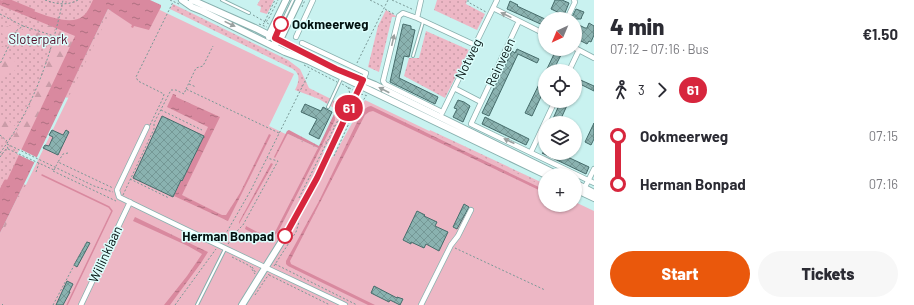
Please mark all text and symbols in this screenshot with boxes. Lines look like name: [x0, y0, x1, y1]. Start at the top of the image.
one-way arrow: [501, 12, 512, 18]
north arrow: [538, 12, 582, 56]
map controls: [538, 12, 582, 212]
text: 4 min: [610, 13, 664, 39]
marker: Ookmeerweg: [273, 16, 289, 32]
place label: Ookmeerweg: [292, 16, 368, 32]
one-way arrow: [224, 21, 236, 27]
text: €1.50: [862, 25, 898, 43]
park label: Sloterpark: [9, 31, 68, 47]
one-way arrow: [390, 34, 396, 46]
street label: Reinveen: [482, 35, 518, 89]
street label: Notweg: [451, 36, 485, 82]
text: 07:12 – 07:16 · Bus: [610, 41, 709, 57]
button: locate: [538, 64, 582, 108]
icon: walk: [610, 79, 632, 101]
icon: forward: [651, 79, 673, 101]
text: 61: [687, 81, 699, 98]
text: 3: [638, 82, 645, 98]
one-way arrow: [378, 87, 390, 93]
line badge: 61: [331, 95, 367, 121]
text: 61: [343, 99, 355, 116]
button: layers: [538, 116, 582, 160]
text: Ookmeerweg: [640, 127, 728, 145]
text: 07:15: [869, 128, 898, 144]
one-way arrow: [503, 138, 514, 144]
button: +: [538, 168, 582, 212]
text: Herman Bonpad: [640, 175, 746, 193]
text: 07:16: [869, 176, 898, 192]
street label: Willinklaan: [85, 223, 125, 285]
place label: Herman Bonpad: [182, 228, 274, 244]
marker: Herman Bonpad: [277, 228, 293, 244]
button: Start: [610, 251, 750, 297]
button: Tickets: [758, 251, 898, 297]

